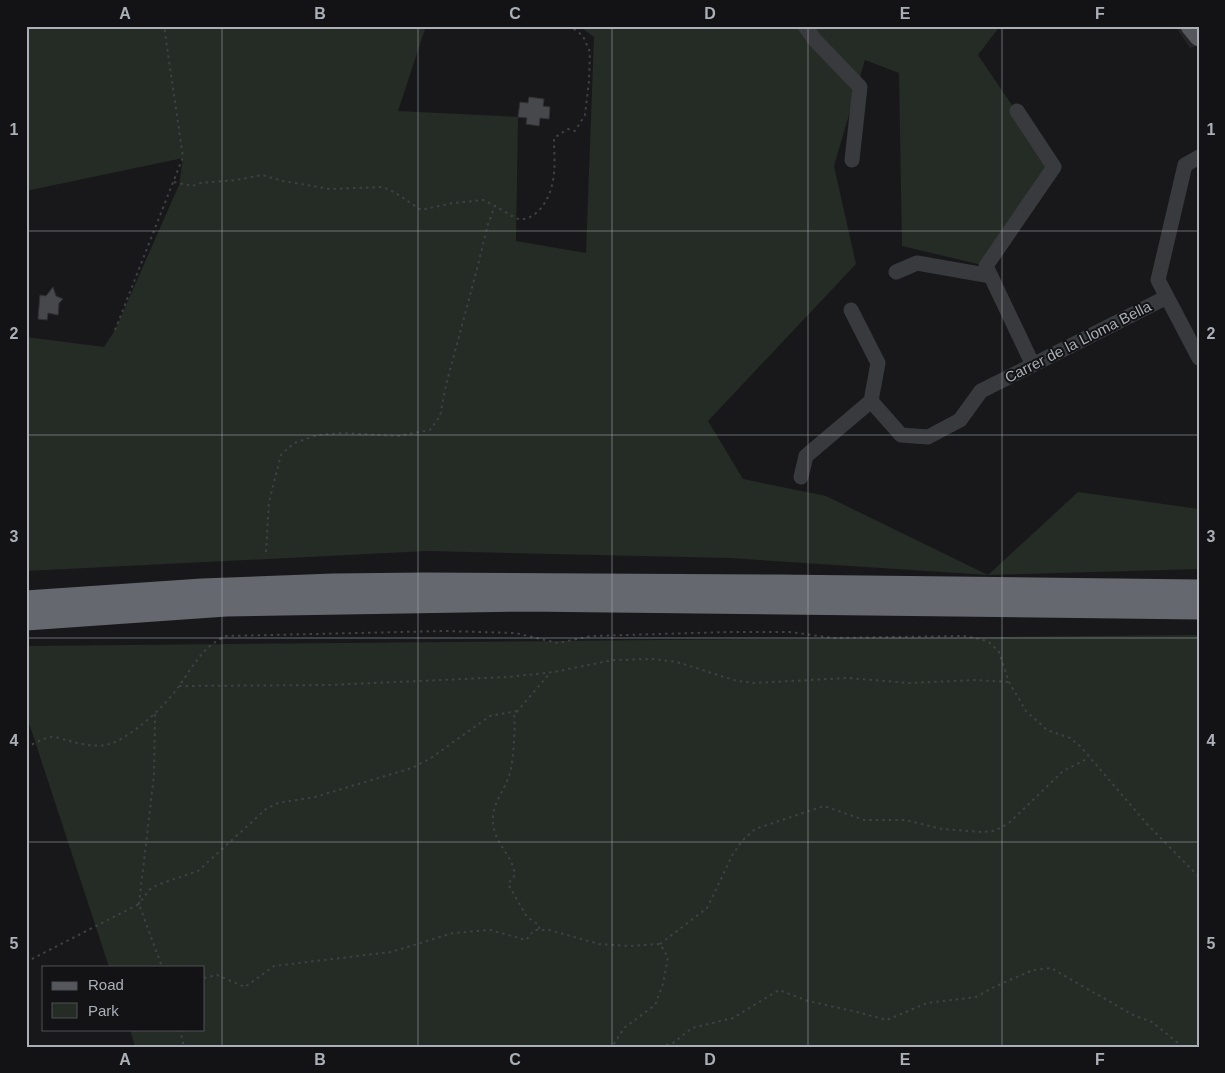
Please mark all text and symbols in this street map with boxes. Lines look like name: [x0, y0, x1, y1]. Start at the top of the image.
text: A: [119, 5, 131, 22]
text: B: [314, 5, 326, 22]
text: C: [509, 5, 521, 22]
text: D: [704, 5, 716, 22]
text: E: [900, 5, 911, 22]
text: F: [1095, 5, 1105, 22]
text: 1: [10, 121, 19, 138]
text: 1: [1207, 121, 1216, 138]
street label: Carrer de la Lloma Bella: [1002, 297, 1154, 386]
text: 2: [10, 325, 19, 342]
text: 2: [1207, 325, 1216, 342]
text: 3: [10, 528, 19, 545]
text: 3: [1207, 528, 1216, 545]
text: 4: [10, 732, 19, 749]
text: 4: [1207, 732, 1216, 749]
text: 5: [10, 935, 19, 952]
text: 5: [1207, 935, 1216, 952]
legend: [42, 966, 205, 1030]
text: Road: [88, 976, 124, 993]
text: Park: [88, 1002, 119, 1019]
text: A: [119, 1051, 131, 1068]
text: B: [314, 1051, 326, 1068]
text: C: [509, 1051, 521, 1068]
text: D: [704, 1051, 716, 1068]
text: E: [900, 1051, 911, 1068]
text: F: [1095, 1051, 1105, 1068]

